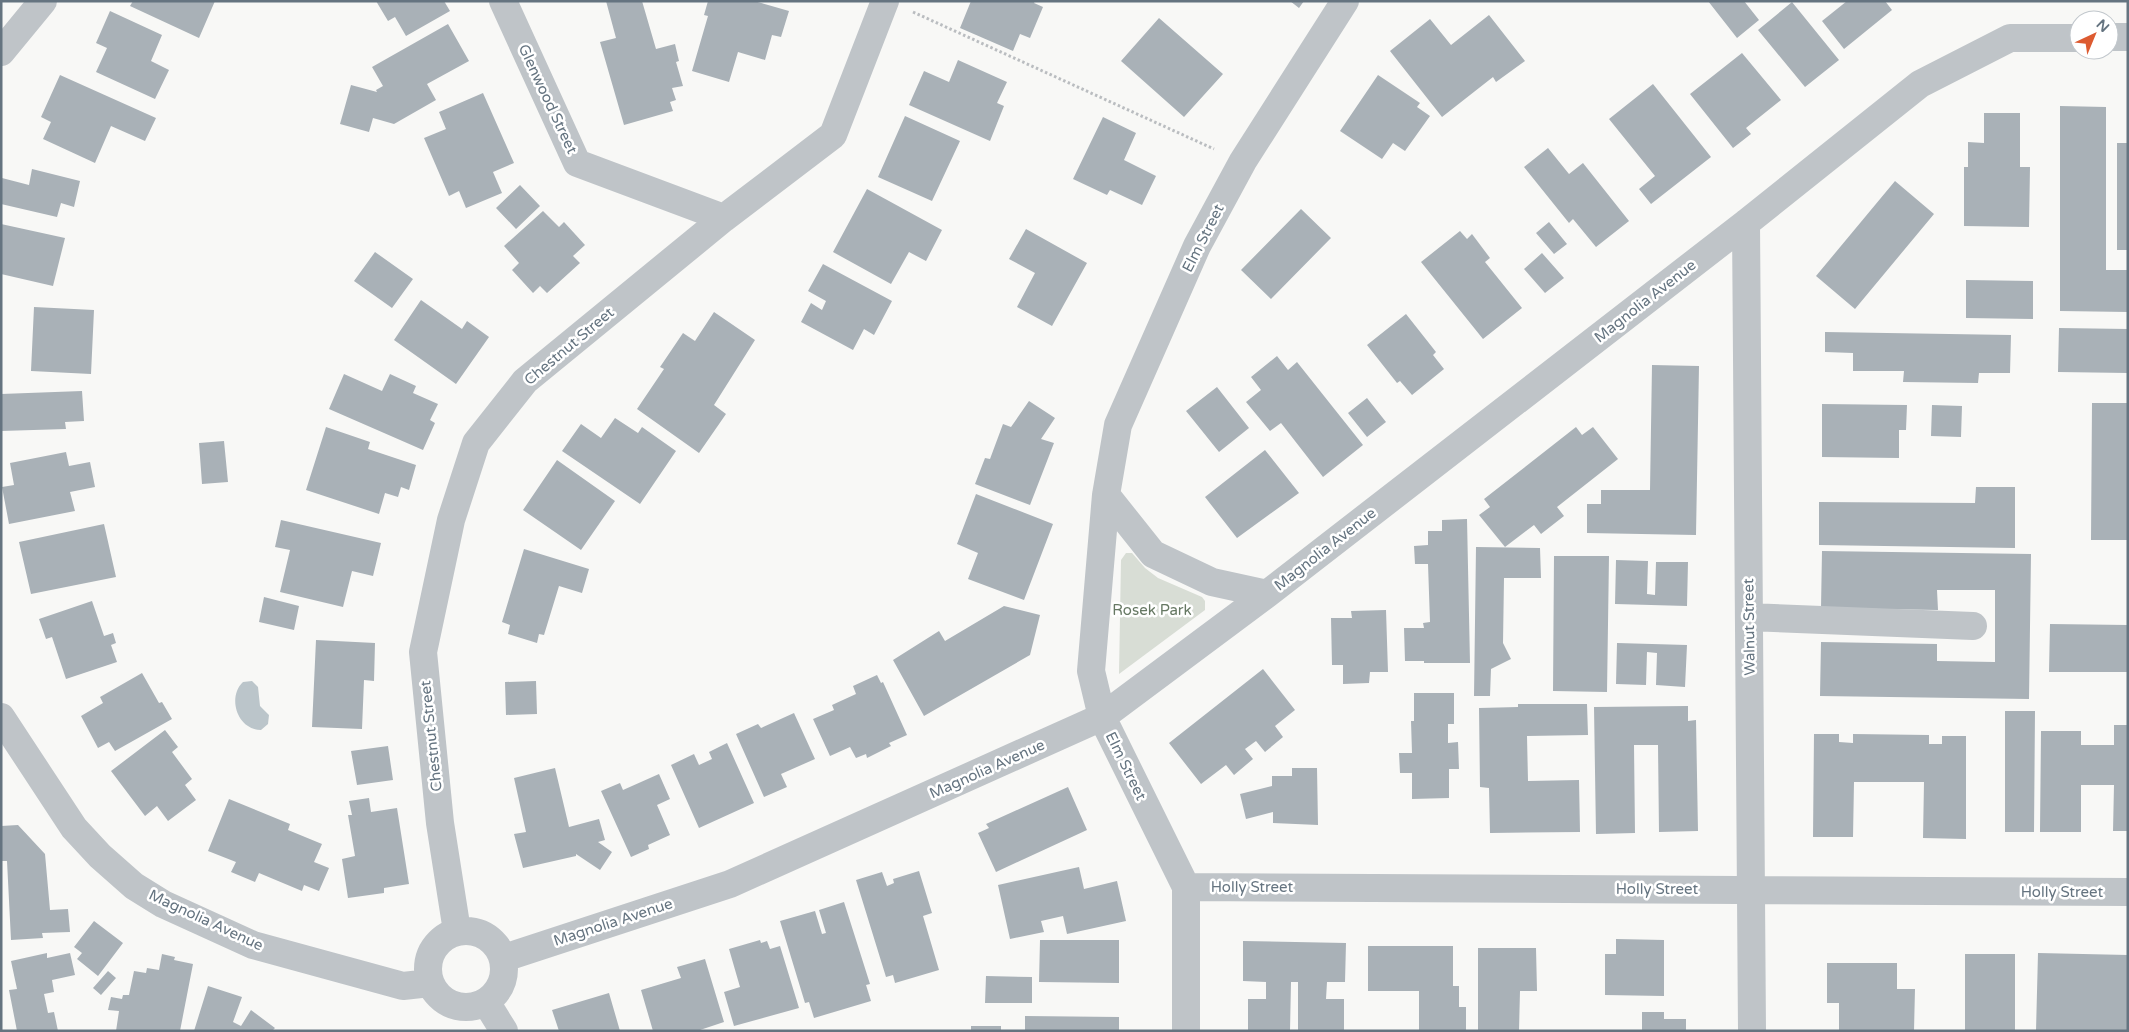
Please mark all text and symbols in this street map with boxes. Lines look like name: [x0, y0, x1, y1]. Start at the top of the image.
north arrow: [2069, 10, 2119, 60]
text: N: [2093, 16, 2113, 36]
street label: Glenwood Street: [515, 41, 581, 157]
street label: Elm Street: [1178, 201, 1228, 275]
street label: Magnolia Avenue: [1591, 256, 1699, 346]
street label: Chestnut Street: [520, 303, 618, 389]
street label: Magnolia Avenue: [1271, 504, 1379, 594]
street label: Walnut Street: [1739, 578, 1759, 676]
park label: Rosek Park: [1112, 601, 1192, 619]
street label: Chestnut Street: [416, 679, 446, 792]
street label: Elm Street: [1102, 729, 1150, 803]
street label: Magnolia Avenue: [927, 736, 1047, 802]
street label: Holly Street: [1211, 878, 1294, 896]
street label: Holly Street: [1616, 880, 1699, 898]
street label: Holly Street: [2021, 883, 2104, 901]
street label: Magnolia Avenue: [146, 886, 266, 954]
street label: Magnolia Avenue: [551, 894, 675, 950]

